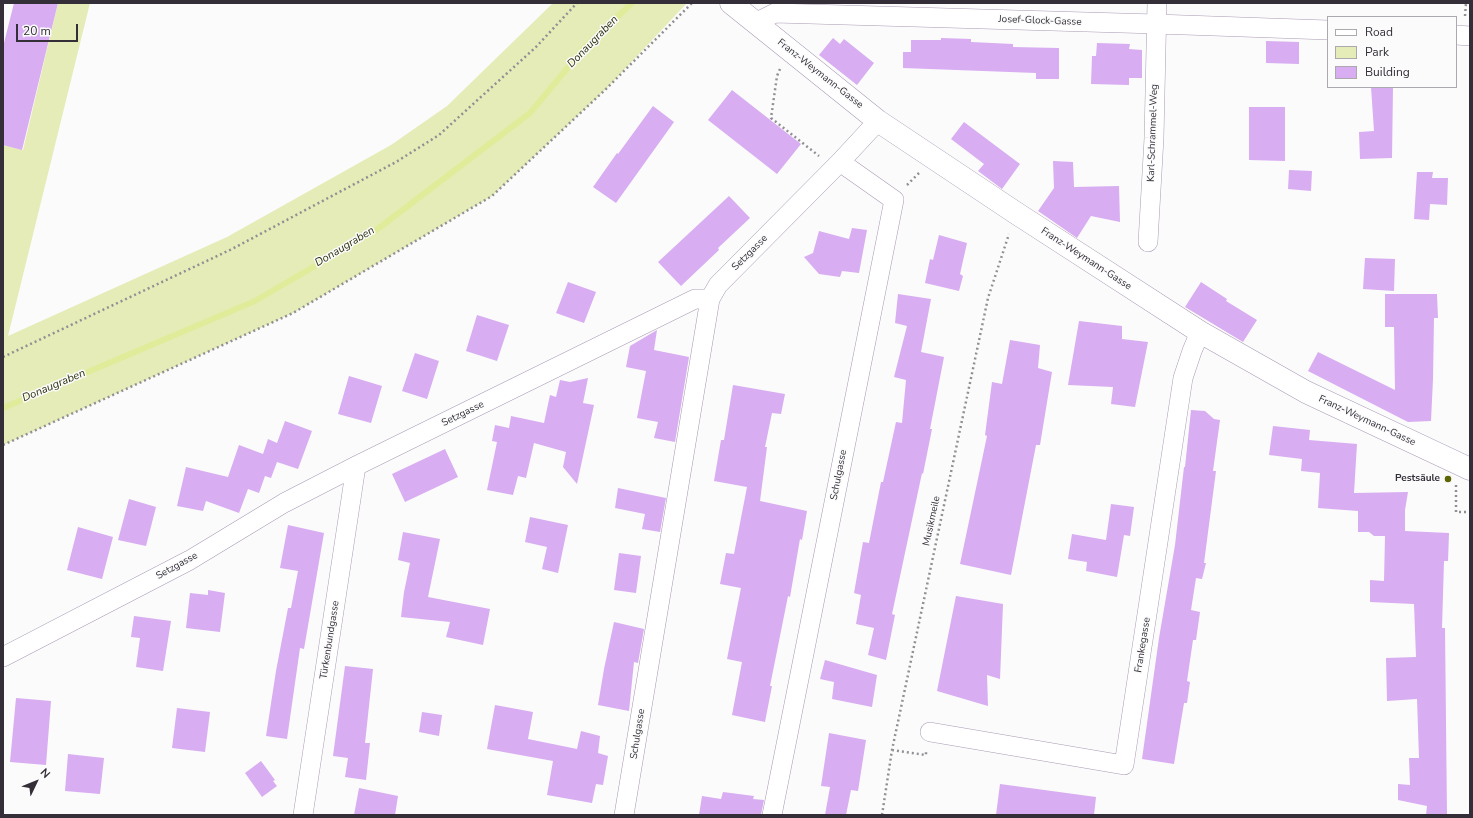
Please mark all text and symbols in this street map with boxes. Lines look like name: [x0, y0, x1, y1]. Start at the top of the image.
water label: Donaugraben: [565, 13, 621, 71]
street label: Josef-Glock-Gasse: [998, 14, 1082, 28]
scale bar: [18, 16, 80, 42]
legend: [1327, 16, 1457, 88]
text: 20 m: [23, 23, 51, 39]
text: Road: [1365, 24, 1393, 40]
street label: Franz-Weymann-Gasse: [775, 37, 865, 111]
text: Park: [1365, 44, 1389, 60]
text: Building: [1365, 64, 1410, 80]
street label: Karl-Schrammel-Weg: [1145, 84, 1161, 182]
water label: Donaugraben: [313, 224, 377, 270]
street label: Franz-Weymann-Gasse: [1038, 225, 1134, 293]
street label: Setzgasse: [730, 233, 770, 273]
water label: Donaugraben: [20, 367, 88, 405]
street label: Franz-Weymann-Gasse: [1317, 393, 1417, 449]
street label: Setzgasse: [440, 399, 486, 429]
street label: Schulgasse: [828, 449, 850, 501]
place label: Pestsäule: [1395, 473, 1440, 485]
marker: Pestsäule: [1443, 474, 1453, 484]
street label: Musikmeile: [921, 495, 943, 547]
street label: Setzgasse: [154, 550, 200, 582]
street label: Türkenbundgasse: [318, 600, 342, 680]
street label: Frankegasse: [1133, 616, 1153, 674]
street label: Schulgasse: [628, 708, 648, 760]
north arrow: [16, 762, 56, 802]
text: N: [37, 765, 53, 782]

